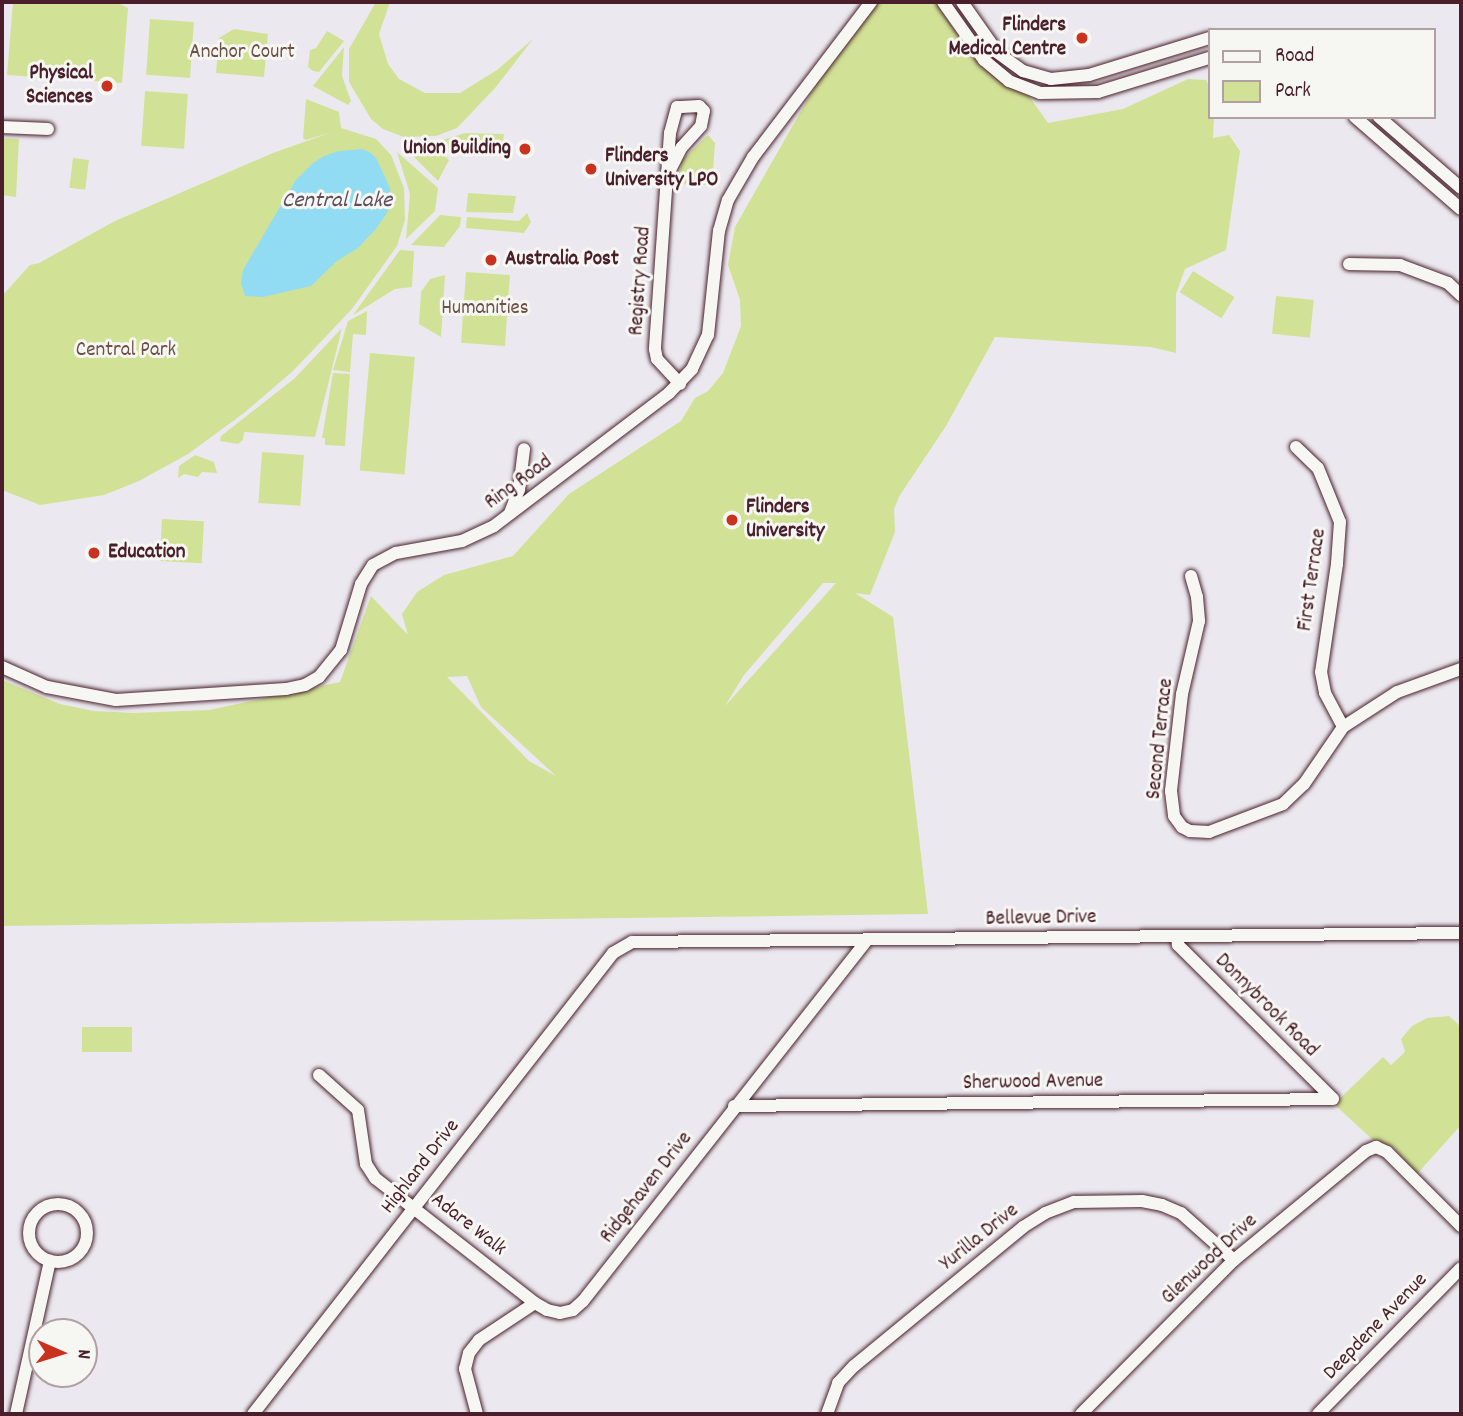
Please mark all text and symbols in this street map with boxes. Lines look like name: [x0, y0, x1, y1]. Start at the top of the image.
place label: Flinders Medical Centre: [949, 13, 1066, 63]
marker: Flinders Medical Centre: [1072, 28, 1092, 48]
legend: [1208, 28, 1435, 119]
park label: Anchor Court: [189, 40, 295, 66]
text: Road: [1275, 42, 1314, 72]
place label: Physical Sciences: [26, 61, 93, 111]
text: Park: [1275, 77, 1311, 107]
marker: Physical Sciences: [99, 78, 115, 94]
place label: Union Building: [403, 136, 511, 162]
marker: Union Building: [517, 141, 533, 157]
place label: Flinders University LPO: [605, 144, 718, 194]
marker: Flinders University LPO: [583, 161, 599, 177]
water label: Central Lake: [282, 188, 392, 216]
street label: Registry Road: [625, 226, 657, 336]
place label: Australia Post: [505, 247, 619, 273]
marker: Australia Post: [483, 252, 499, 268]
park label: Humanities: [441, 296, 529, 322]
park label: Central Park: [76, 338, 176, 364]
street label: Ring Road: [480, 450, 558, 516]
place label: Flinders University: [746, 495, 824, 545]
marker: Flinders University: [724, 512, 740, 528]
street label: First Terrace: [1293, 527, 1333, 633]
place label: Education: [108, 540, 185, 566]
marker: Education: [86, 545, 102, 561]
street label: Second Terrace: [1142, 677, 1180, 801]
street label: Bellevue Drive: [985, 905, 1097, 933]
street label: Donnybrook Road: [1209, 949, 1323, 1063]
street label: Sherwood Avenue: [963, 1069, 1103, 1097]
street label: Highland Drive: [376, 1115, 466, 1219]
street label: Ridgehaven Drive: [596, 1127, 698, 1249]
street label: Adare Walk: [425, 1188, 511, 1262]
street label: Yurilla Drive: [936, 1199, 1024, 1277]
street label: Glenwood Drive: [1157, 1209, 1263, 1311]
street label: Deepdene Avenue: [1319, 1268, 1433, 1386]
north arrow: [28, 1318, 98, 1388]
text: N: [69, 1349, 96, 1359]

